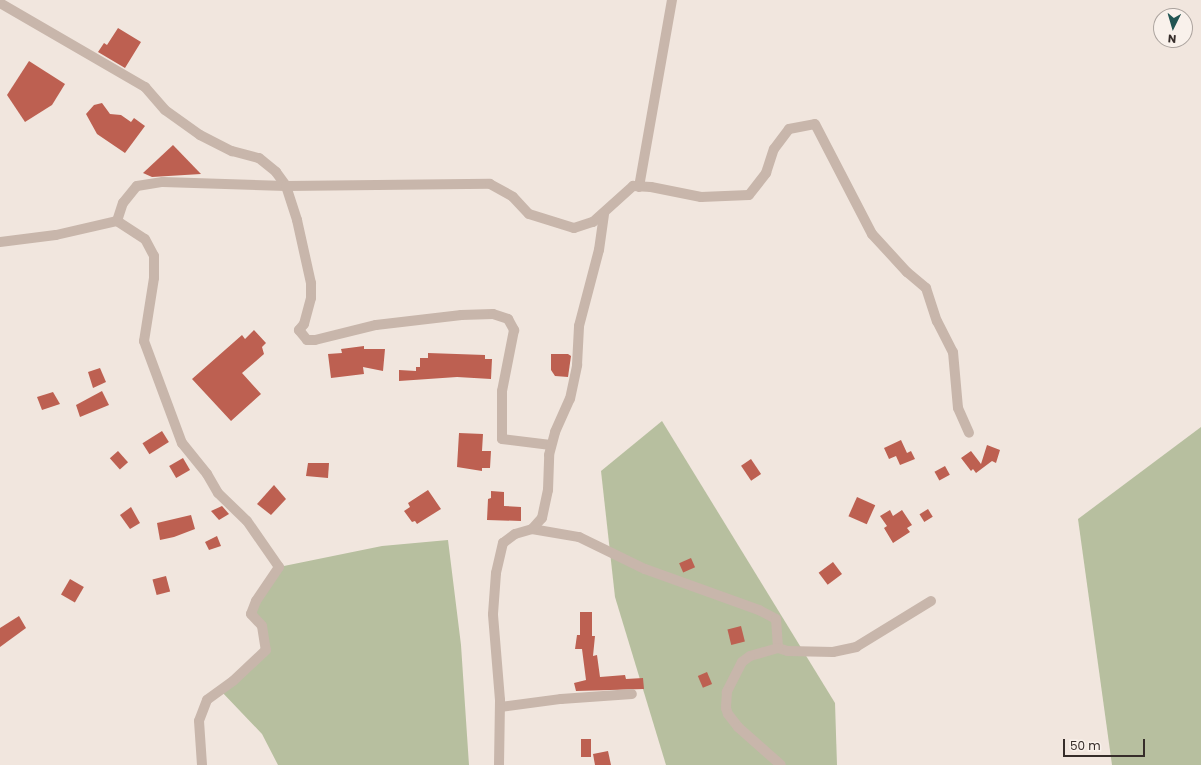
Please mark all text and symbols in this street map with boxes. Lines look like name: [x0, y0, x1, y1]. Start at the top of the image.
north arrow: [1153, 8, 1193, 48]
text: N: [1167, 31, 1177, 47]
scale bar: [1065, 731, 1147, 757]
text: 50 m: [1070, 737, 1101, 754]

